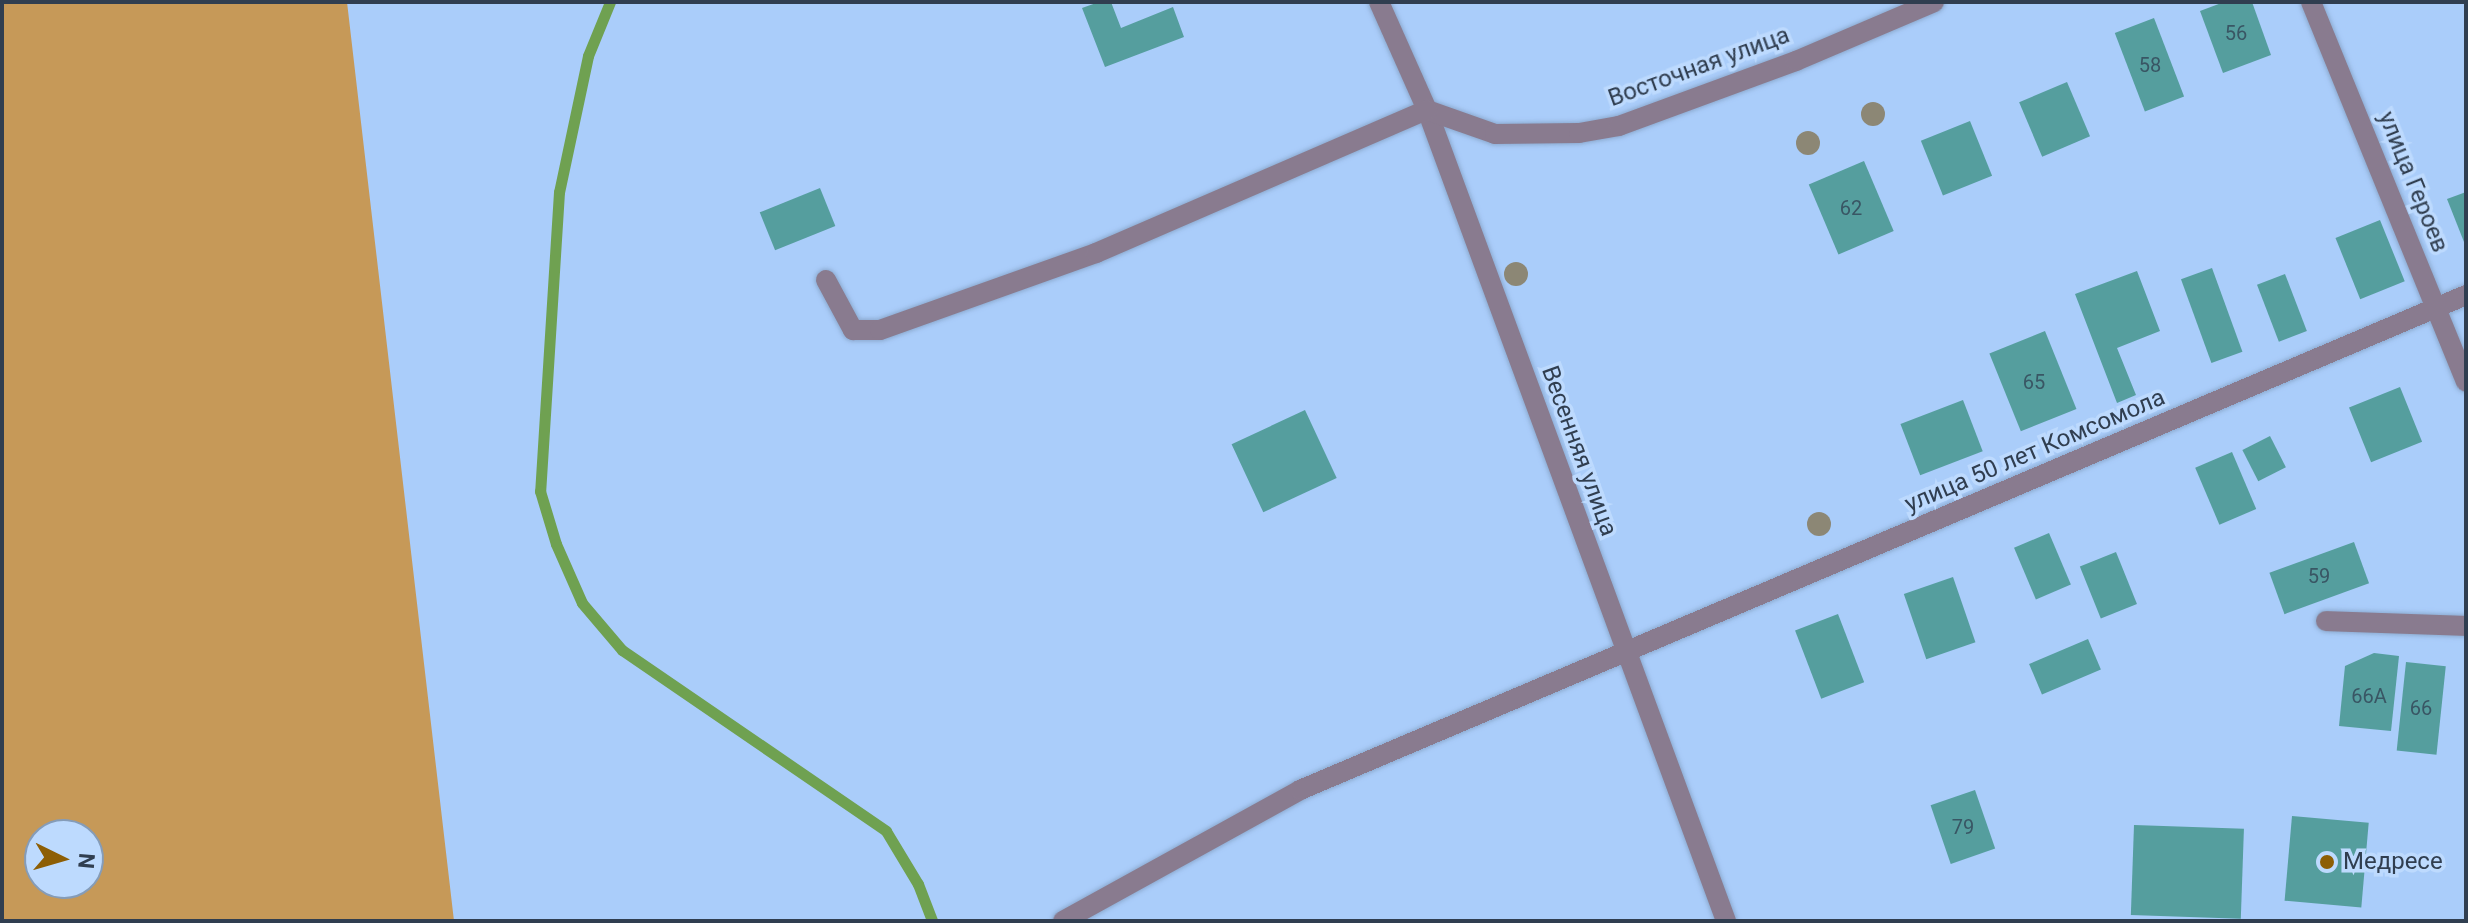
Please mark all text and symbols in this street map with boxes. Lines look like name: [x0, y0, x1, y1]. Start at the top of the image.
street label: Восточная улица: [1604, 21, 1794, 113]
house number: 56: [2225, 21, 2247, 45]
house number: 58: [2139, 53, 2161, 77]
street label: улица Героев: [2372, 107, 2454, 257]
house number: 62: [1840, 196, 1862, 220]
street label: Весенняя улица: [1535, 362, 1623, 540]
house number: 65: [2023, 370, 2045, 394]
street label: улица 50 лет Комсомола: [1901, 383, 2169, 519]
house number: 59: [2308, 564, 2330, 588]
house number: 66А: [2351, 684, 2387, 708]
house number: 66: [2410, 696, 2432, 720]
house number: 79: [1952, 815, 1974, 839]
north arrow: [24, 819, 104, 899]
place label: Медресе: [2343, 848, 2443, 876]
text: N: [73, 852, 100, 870]
marker: Медресе: [2318, 853, 2336, 871]

